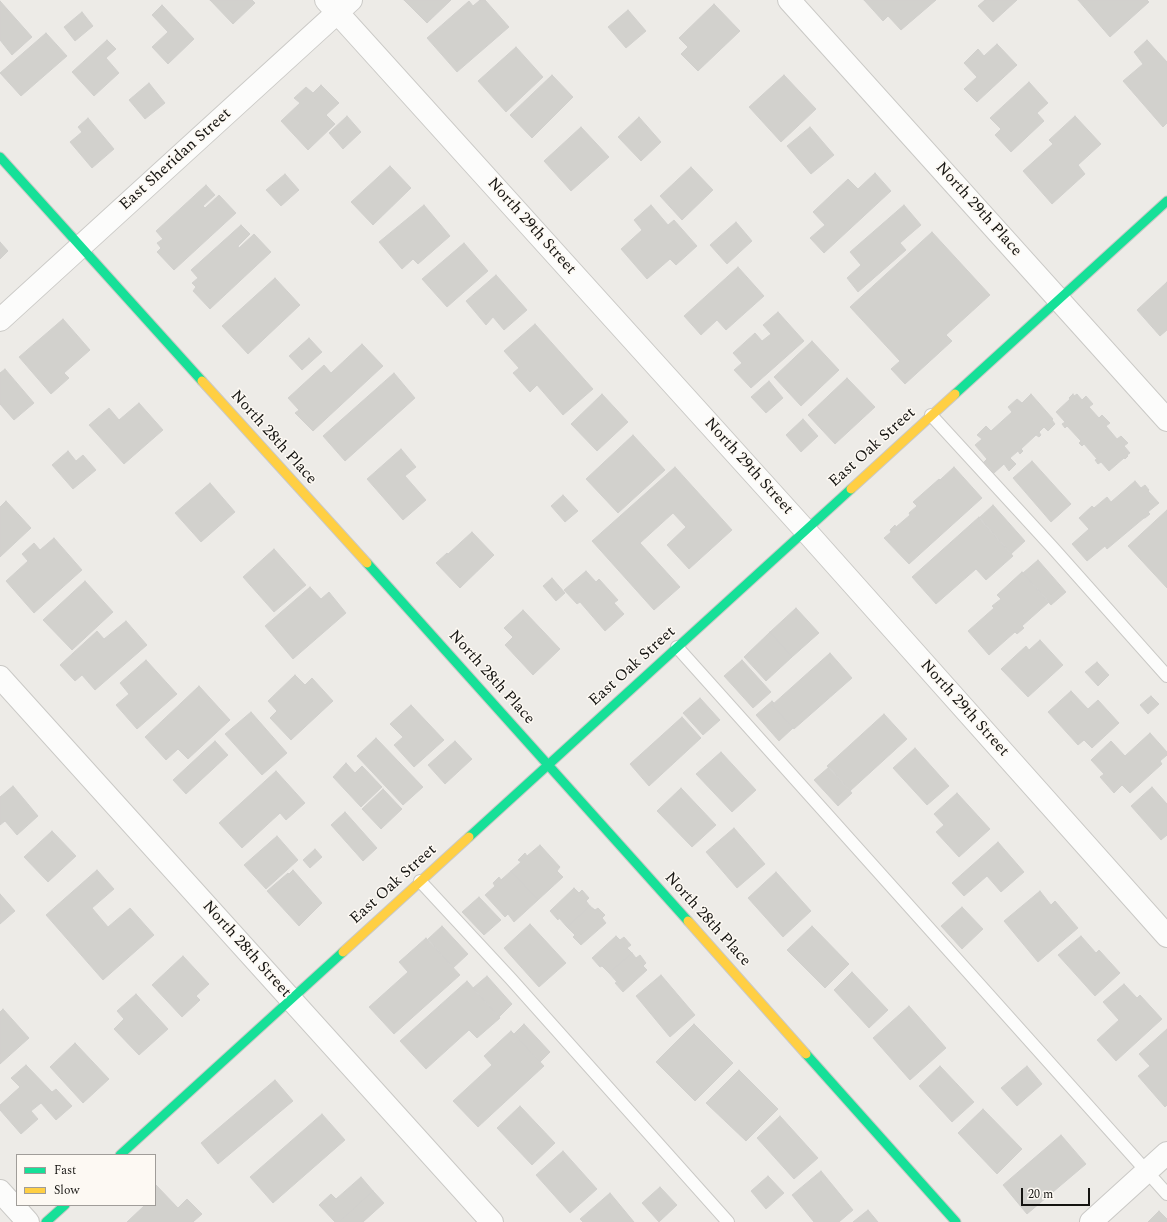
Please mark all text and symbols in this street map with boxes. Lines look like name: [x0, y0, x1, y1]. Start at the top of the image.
street label: East Sheridan Street: [116, 105, 236, 215]
street label: North 29th Place: [931, 159, 1025, 261]
street label: North 29th Street: [482, 175, 580, 279]
street label: North 28th Place: [226, 387, 320, 489]
street label: East Oak Street: [826, 404, 920, 492]
street label: North 29th Street: [699, 415, 797, 519]
street label: East Oak Street: [586, 623, 680, 711]
street label: North 28th Place: [444, 627, 538, 729]
street label: North 29th Street: [915, 657, 1013, 761]
street label: East Oak Street: [347, 841, 441, 929]
street label: North 28th Place: [660, 869, 754, 971]
street label: North 28th Street: [197, 898, 295, 1002]
legend: [16, 1154, 156, 1206]
text: Fast: [54, 1161, 76, 1180]
scale bar: [1023, 1180, 1092, 1206]
text: Slow: [54, 1181, 79, 1200]
text: 20 m: [1028, 1185, 1053, 1204]

